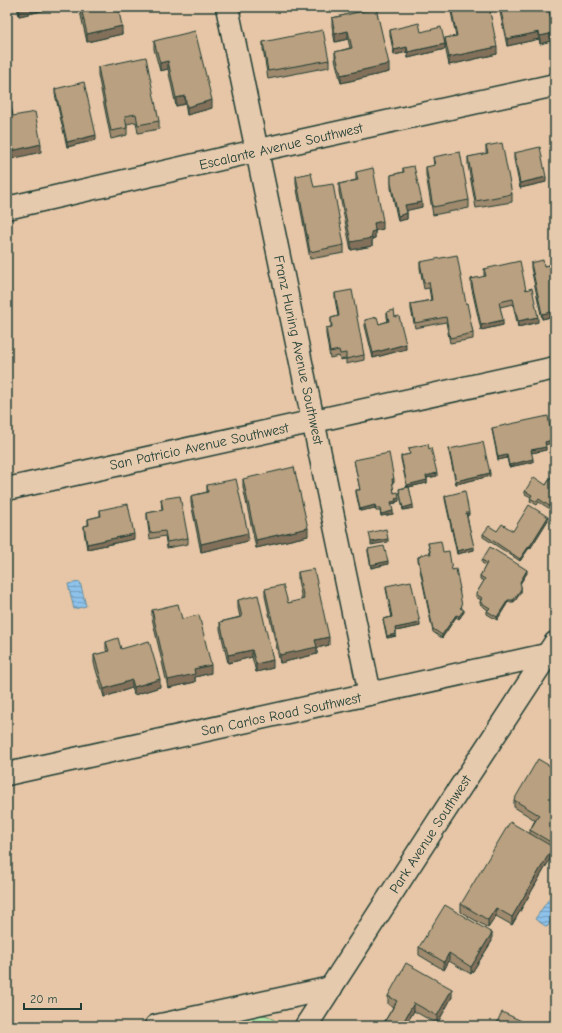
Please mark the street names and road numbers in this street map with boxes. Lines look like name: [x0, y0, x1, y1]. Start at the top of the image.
street label: Escalante Avenue Southwest: [198, 119, 366, 174]
street label: Franz Huning Avenue Southwest: [270, 254, 327, 447]
street label: San Patricio Avenue Southwest: [108, 419, 291, 474]
street label: San Carlos Road Southwest: [199, 689, 364, 740]
street label: Park Avenue Southwest: [386, 771, 476, 897]

